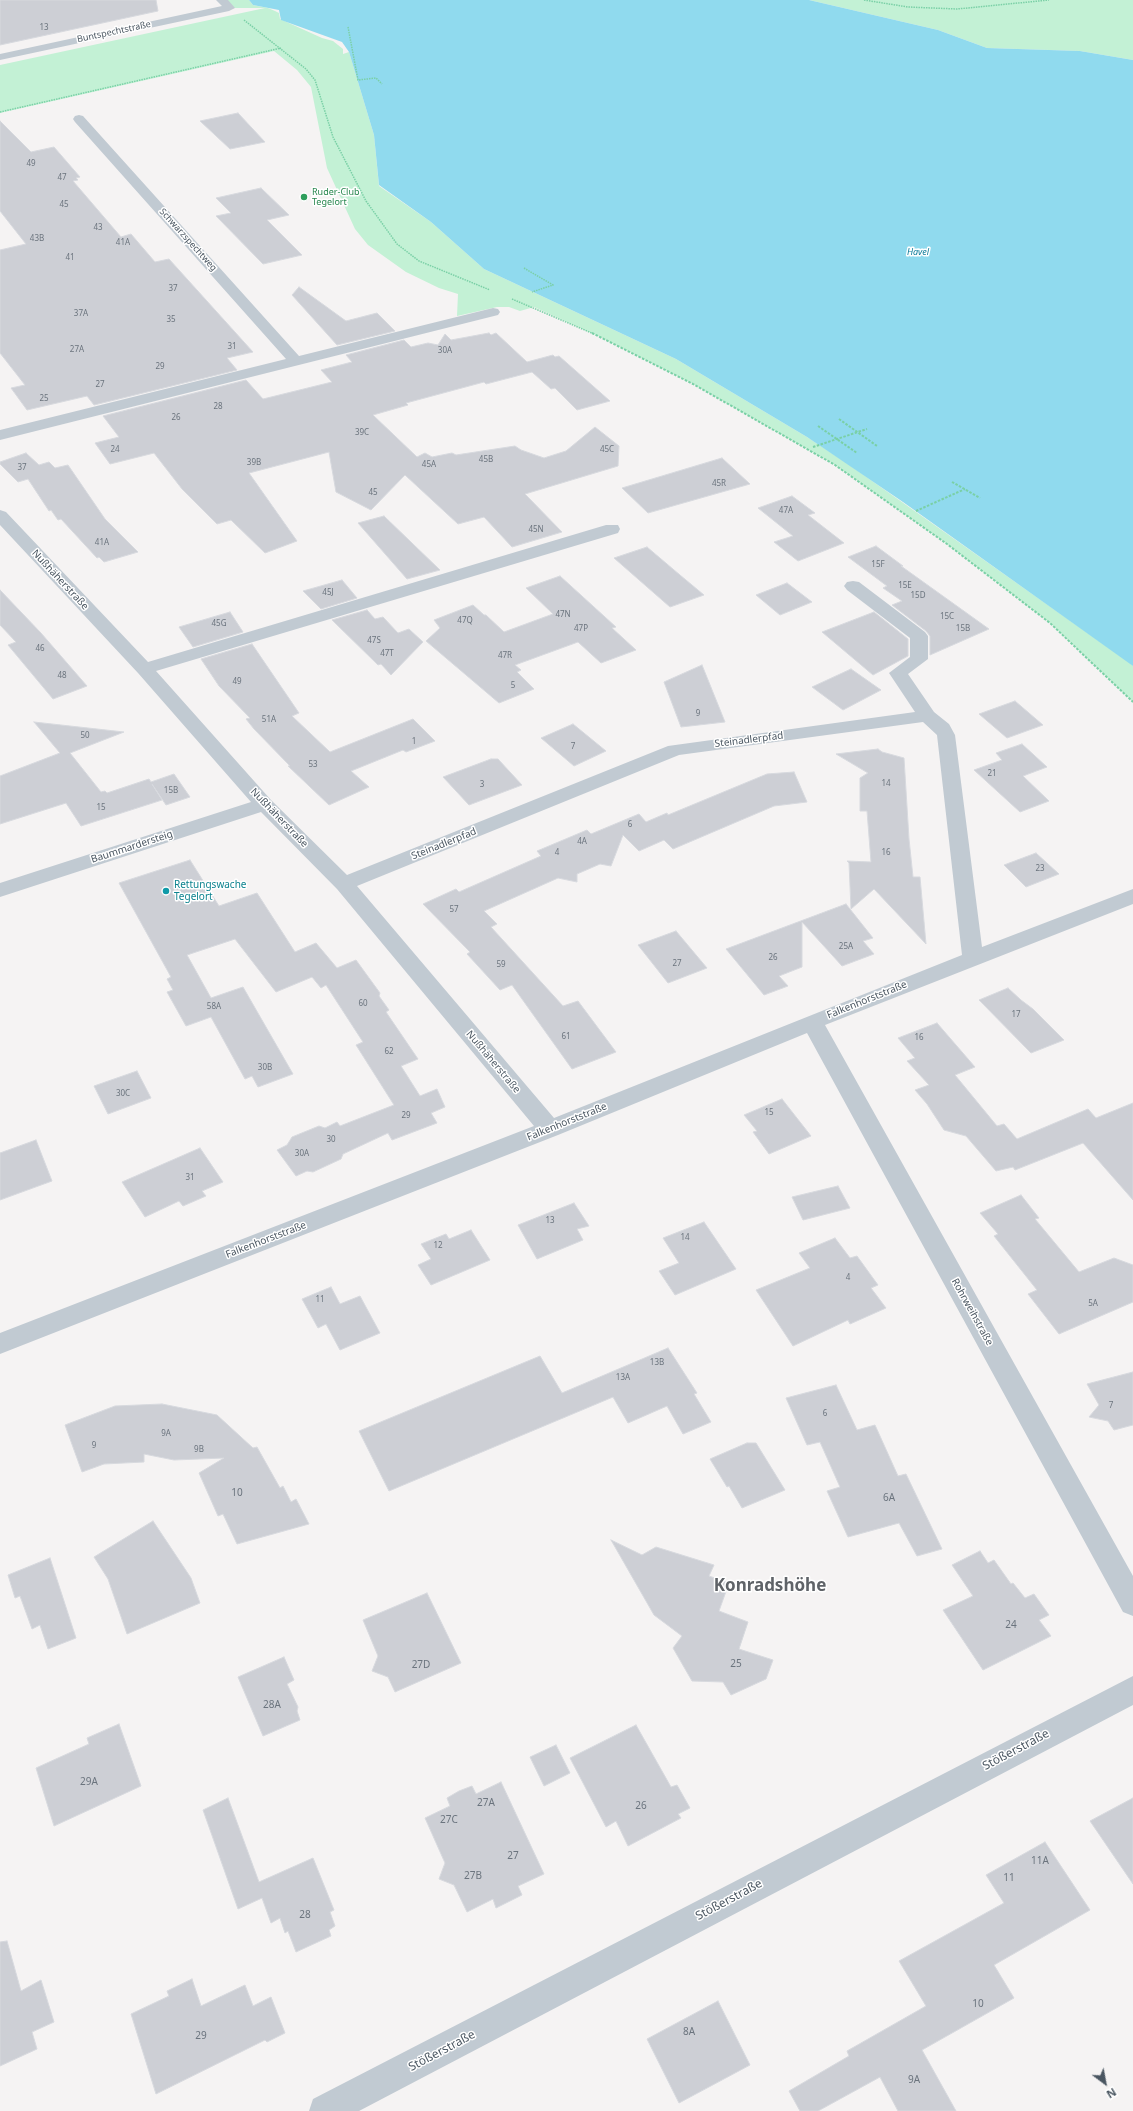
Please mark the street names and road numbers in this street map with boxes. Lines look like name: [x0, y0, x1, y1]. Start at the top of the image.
street label: Buntspechtstraße: [76, 19, 152, 45]
street label: Schwarzspechtweg: [157, 206, 219, 274]
street label: Nußhäherstraße: [29, 547, 91, 613]
street label: Steinadlerpfad: [714, 730, 784, 750]
street label: Nußhäherstraße: [248, 786, 310, 850]
street label: Steinadlerpfad: [410, 826, 478, 862]
street label: Baummardersteig: [90, 828, 174, 866]
street label: Falkenhorststraße: [825, 978, 909, 1022]
street label: Nußhäherstraße: [463, 1028, 523, 1096]
street label: Falkenhorststraße: [525, 1100, 609, 1144]
street label: Falkenhorststraße: [224, 1219, 308, 1261]
street label: Rohrweihstraße: [949, 1276, 995, 1348]
street label: Stößerstraße: [980, 1726, 1052, 1774]
street label: Stößerstraße: [693, 1876, 765, 1924]
street label: Stößerstraße: [406, 2027, 478, 2075]

